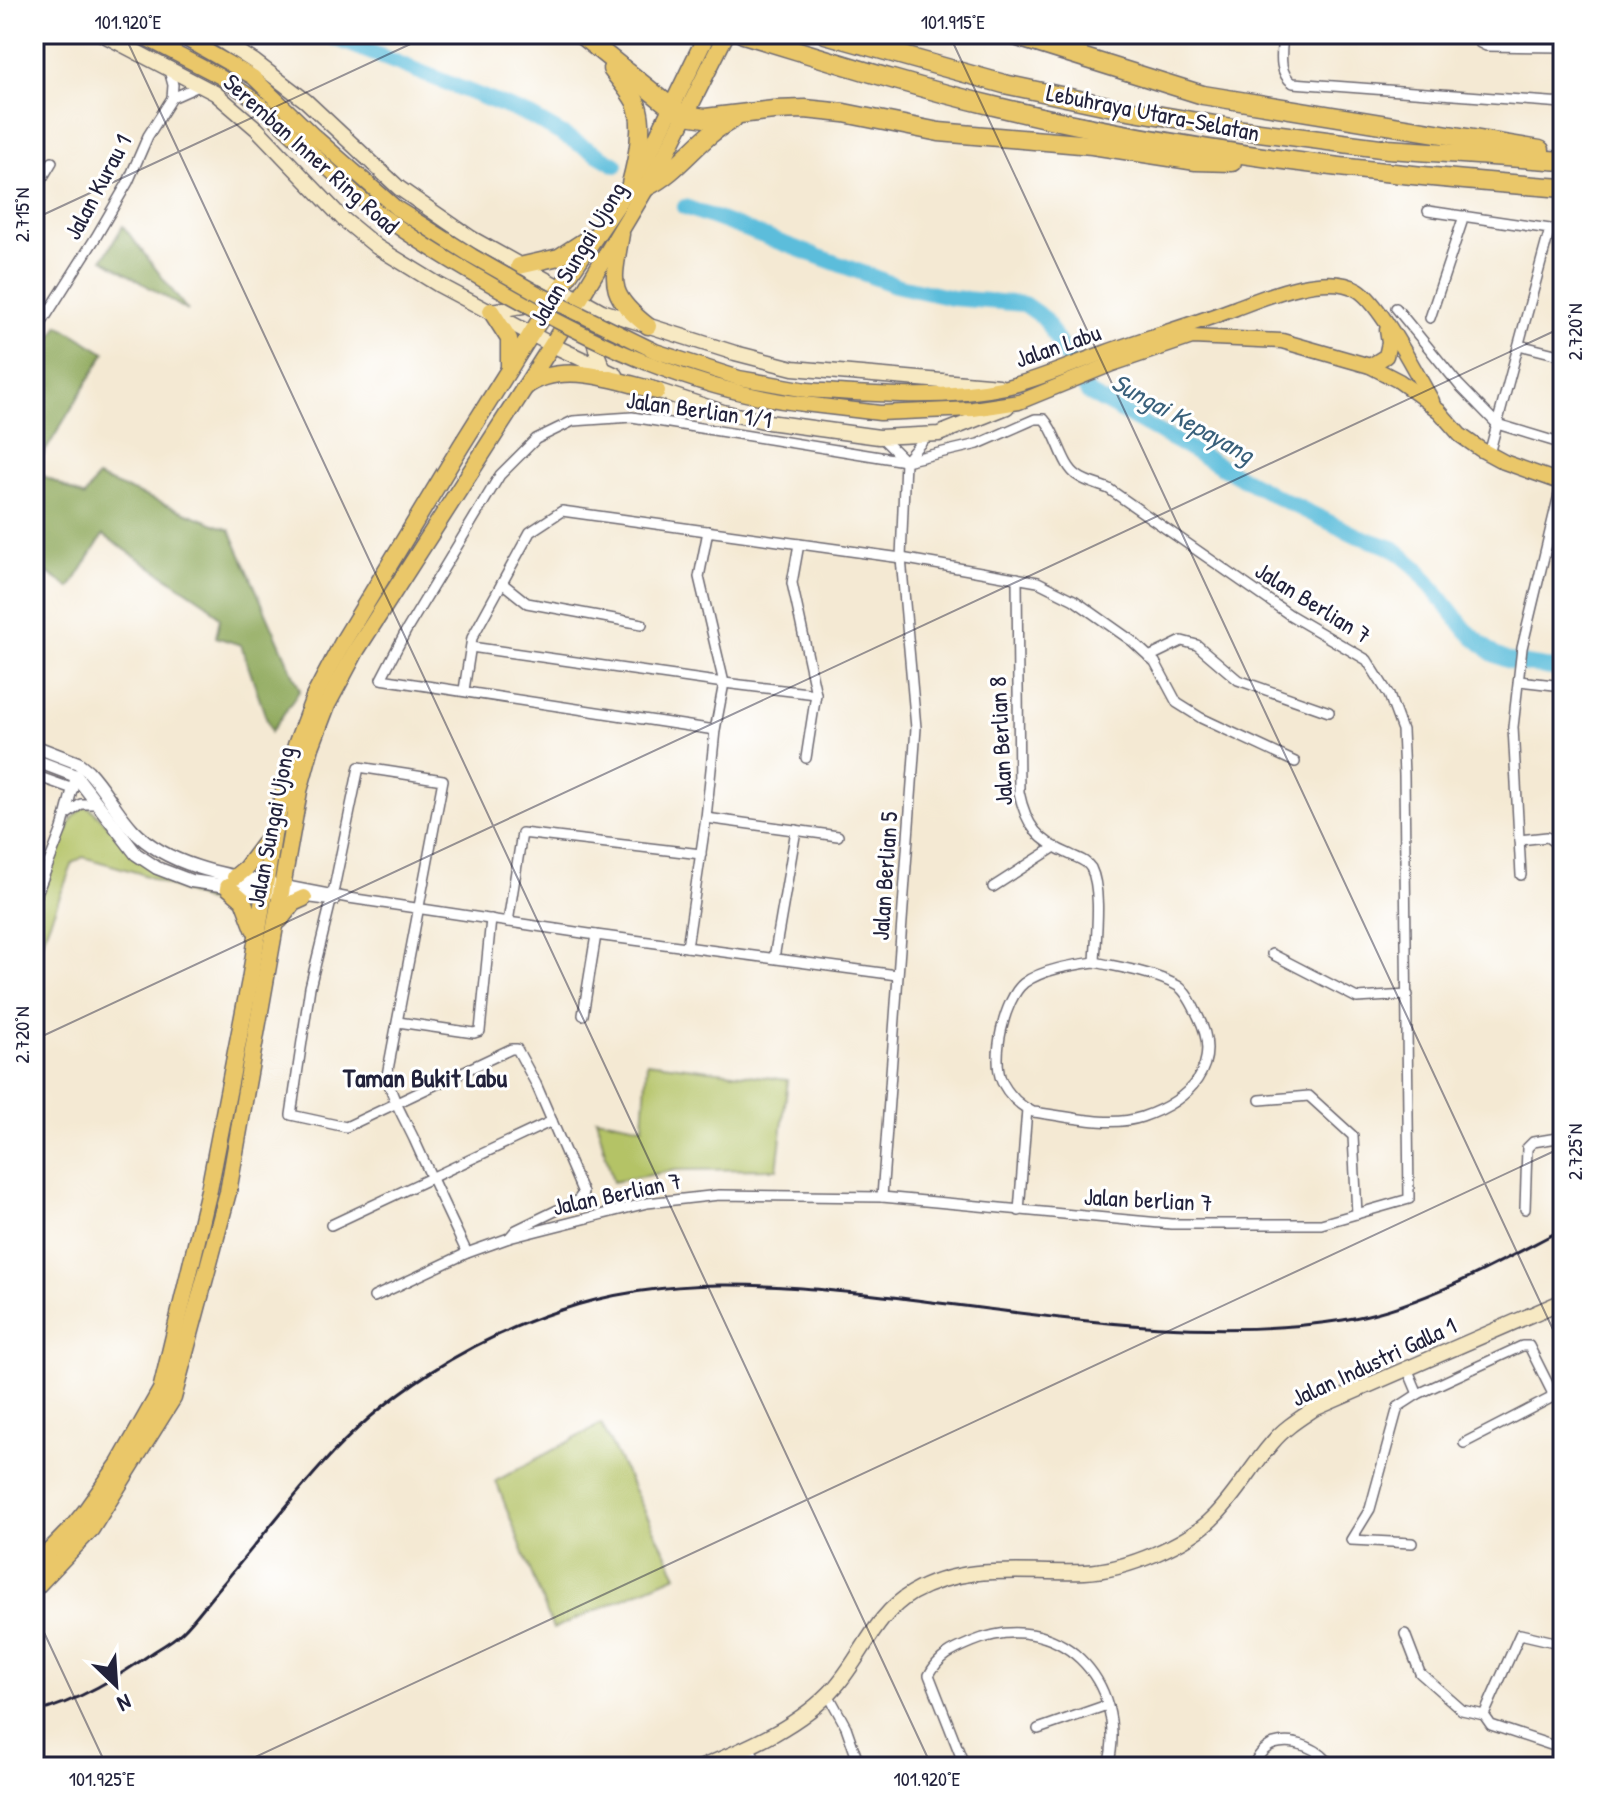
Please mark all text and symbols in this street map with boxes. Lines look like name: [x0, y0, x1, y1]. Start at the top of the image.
text: 101.920°E: [95, 8, 162, 35]
text: 101.915°E: [921, 8, 985, 35]
street label: Seremban Inner Ring Road: [217, 66, 406, 241]
street label: Lebuhraya Utara–Selatan: [1044, 76, 1262, 148]
street label: Jalan Kurau 1: [56, 128, 138, 245]
street label: Jalan Sungai Ujong: [521, 175, 633, 332]
text: 2.715°N: [8, 188, 35, 242]
text: 2.720°N: [1561, 303, 1588, 361]
street label: Jalan Labu: [1011, 315, 1105, 375]
water label: Sungai Kepayang: [1105, 364, 1262, 473]
street label: Jalan Berlian 1/1: [624, 383, 774, 435]
street label: Jalan Berlian 7: [1250, 554, 1377, 650]
street label: Jalan Berlian 8: [981, 676, 1019, 806]
street label: Jalan Sungai Ujong: [239, 744, 301, 910]
street label: Jalan Berlian 5: [864, 810, 904, 941]
text: 2.720°N: [8, 1006, 35, 1064]
district label: Taman Bukit Labu: [342, 1060, 508, 1095]
text: 2.725°N: [1561, 1124, 1588, 1180]
street label: Jalan Berlian 7: [549, 1164, 684, 1222]
street label: Jalan berlian 7: [1083, 1180, 1213, 1218]
street label: Jalan Industri Galla 1: [1286, 1309, 1461, 1413]
north arrow: [76, 1645, 156, 1725]
text: N: [113, 1687, 136, 1719]
text: 101.925°E: [69, 1765, 135, 1792]
text: 101.920°E: [894, 1765, 961, 1792]

